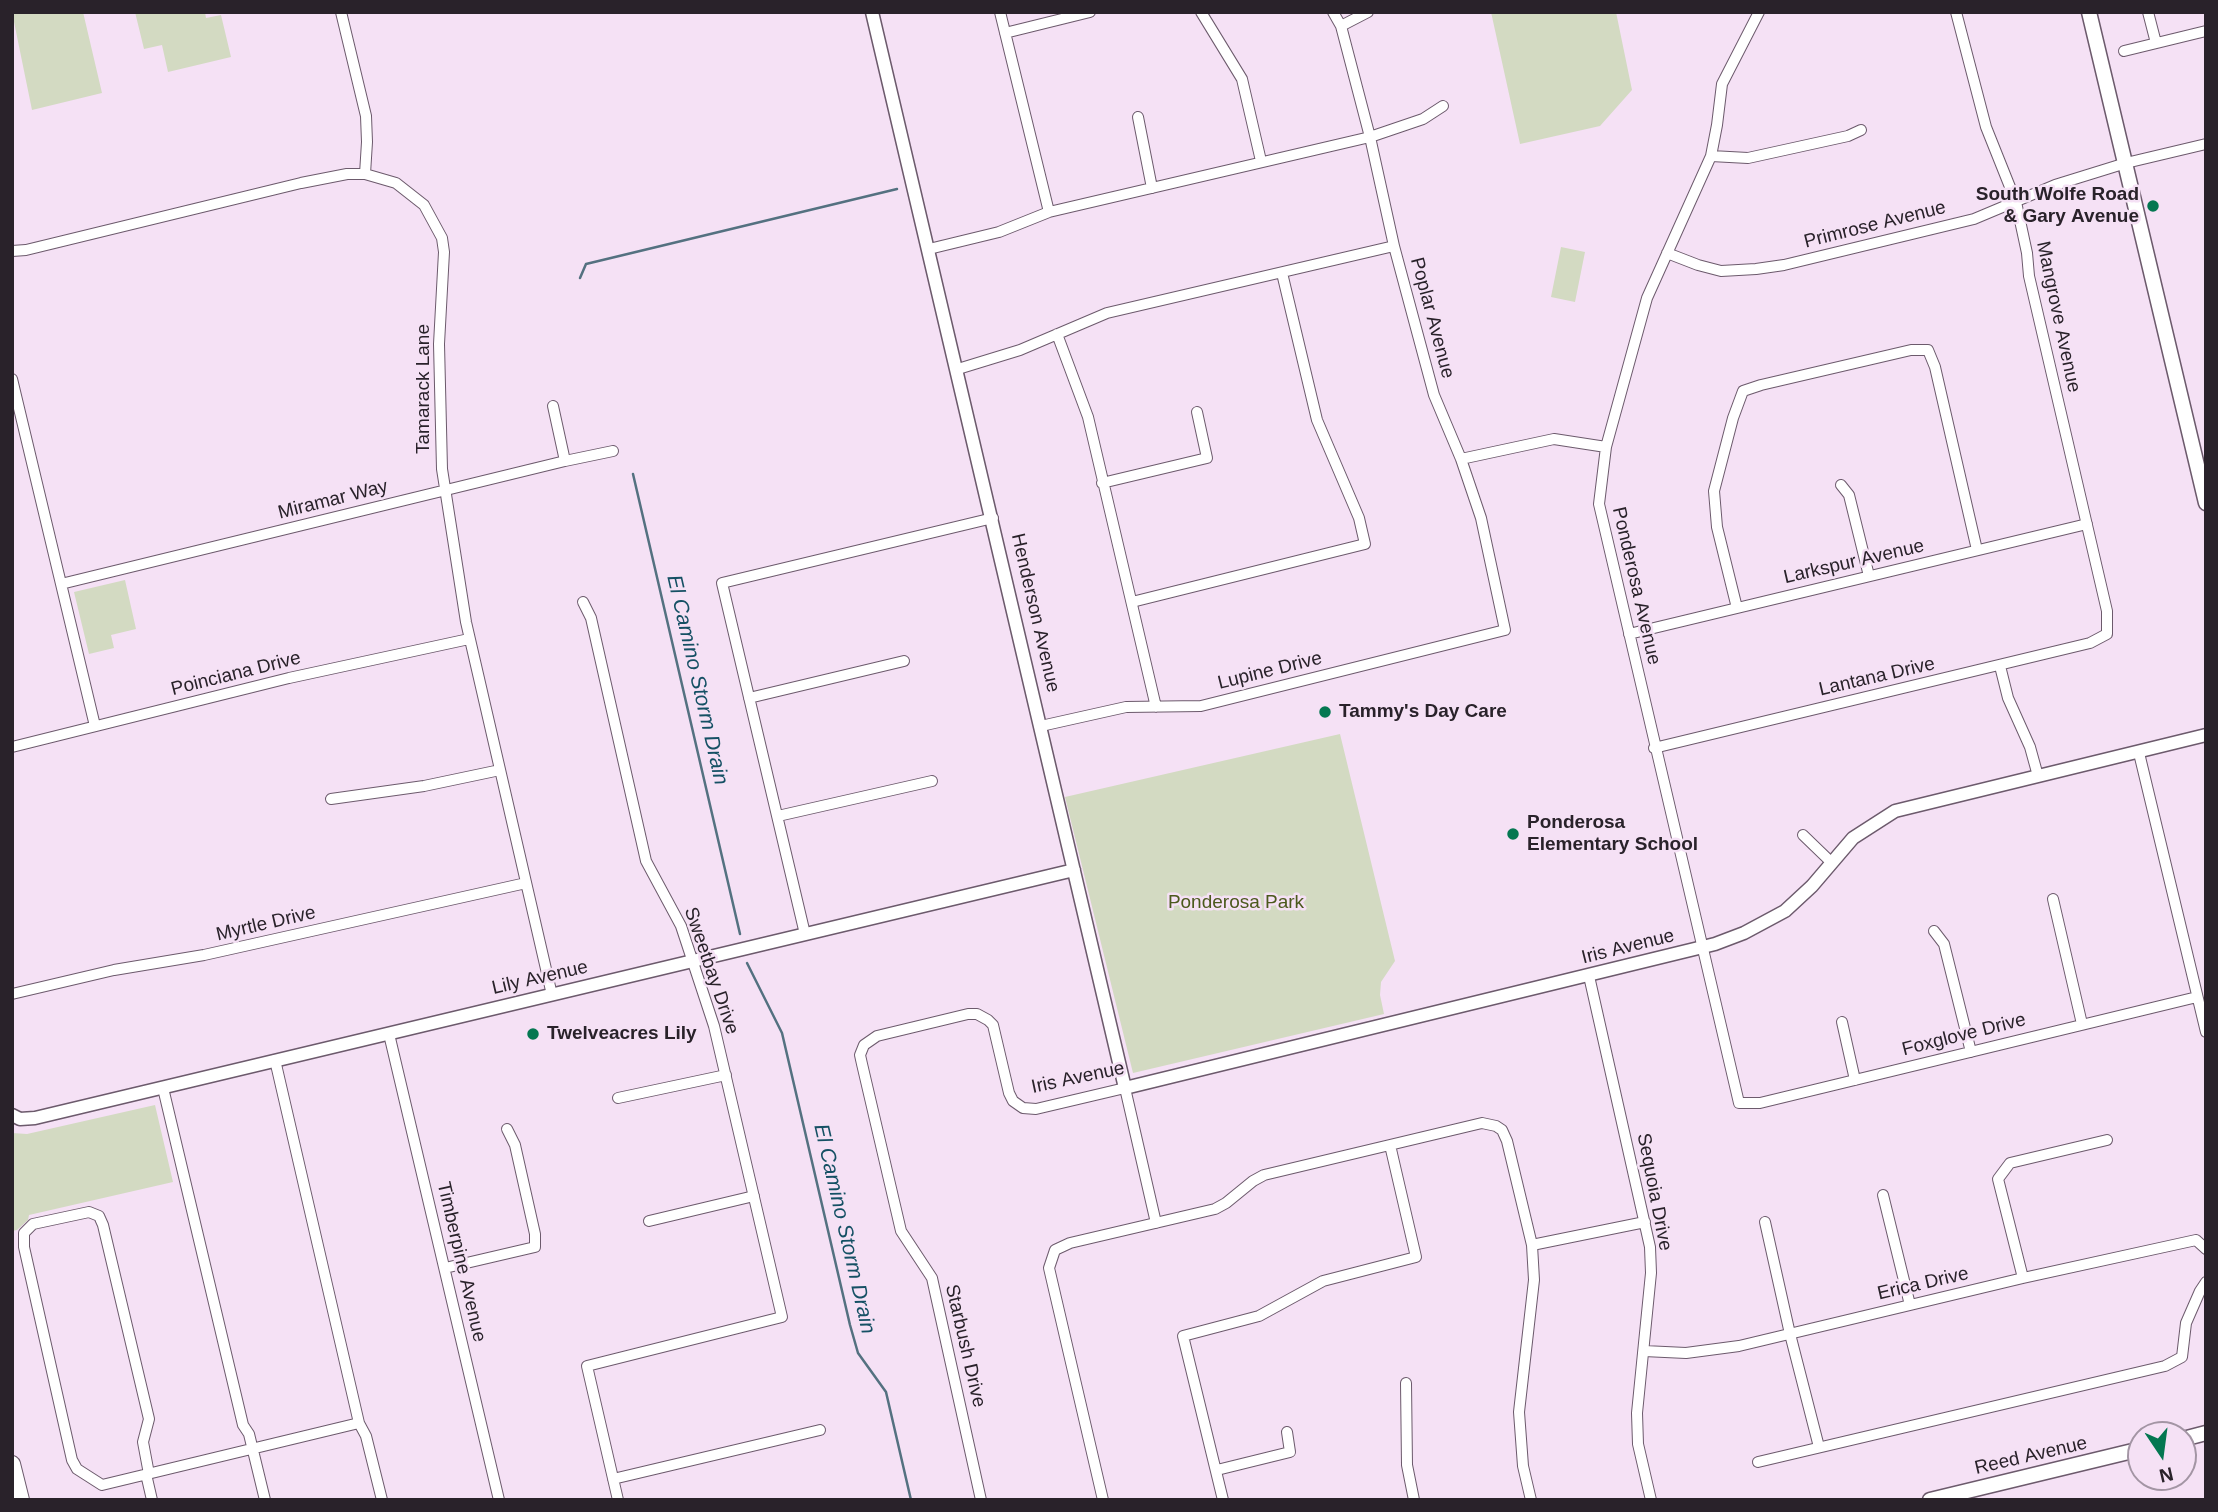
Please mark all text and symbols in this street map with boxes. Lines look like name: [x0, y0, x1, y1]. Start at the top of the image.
place label: South Wolfe Road & Gary Avenue: [1976, 184, 2139, 228]
street label: Primrose Avenue: [1802, 196, 1948, 254]
marker: South Wolfe Road & Gary Avenue: [2145, 198, 2161, 214]
street label: Mangrove Avenue: [2031, 239, 2085, 395]
street label: Poplar Avenue: [1405, 255, 1459, 381]
street label: Tamarack Lane: [413, 324, 435, 454]
street label: Miramar Way: [276, 475, 390, 525]
street label: Ponderosa Avenue: [1607, 505, 1665, 667]
street label: Henderson Avenue: [1006, 531, 1064, 695]
street label: Larkspur Avenue: [1782, 535, 1926, 589]
water label: El Camino Storm Drain: [661, 573, 733, 787]
street label: Poinciana Drive: [169, 647, 303, 701]
street label: Lupine Drive: [1215, 647, 1325, 695]
street label: Lantana Drive: [1817, 653, 1937, 701]
place label: Tammy's Day Care: [1339, 701, 1507, 723]
marker: Tammy's Day Care: [1317, 704, 1333, 720]
place label: Ponderosa Elementary School: [1527, 812, 1698, 856]
marker: Ponderosa Elementary School: [1505, 826, 1521, 842]
park label: Ponderosa Park: [1168, 892, 1304, 914]
street label: Myrtle Drive: [214, 901, 318, 947]
street label: Sweetbay Drive: [679, 904, 743, 1038]
street label: Iris Avenue: [1579, 924, 1677, 970]
street label: Lily Avenue: [490, 956, 590, 1000]
street label: Foxglove Drive: [1900, 1009, 2028, 1061]
place label: Twelveacres Lily: [547, 1023, 697, 1045]
marker: Twelveacres Lily: [525, 1026, 541, 1042]
street label: Iris Avenue: [1029, 1057, 1127, 1099]
water label: El Camino Storm Drain: [808, 1122, 880, 1336]
street label: Sequoia Drive: [1631, 1131, 1677, 1253]
street label: Timberpine Avenue: [431, 1180, 491, 1344]
street label: Erica Drive: [1875, 1262, 1971, 1306]
street label: Starbush Drive: [940, 1282, 990, 1410]
north arrow: [2127, 1421, 2197, 1491]
street label: Reed Avenue: [1973, 1432, 2089, 1480]
text: N: [2157, 1463, 2175, 1487]

